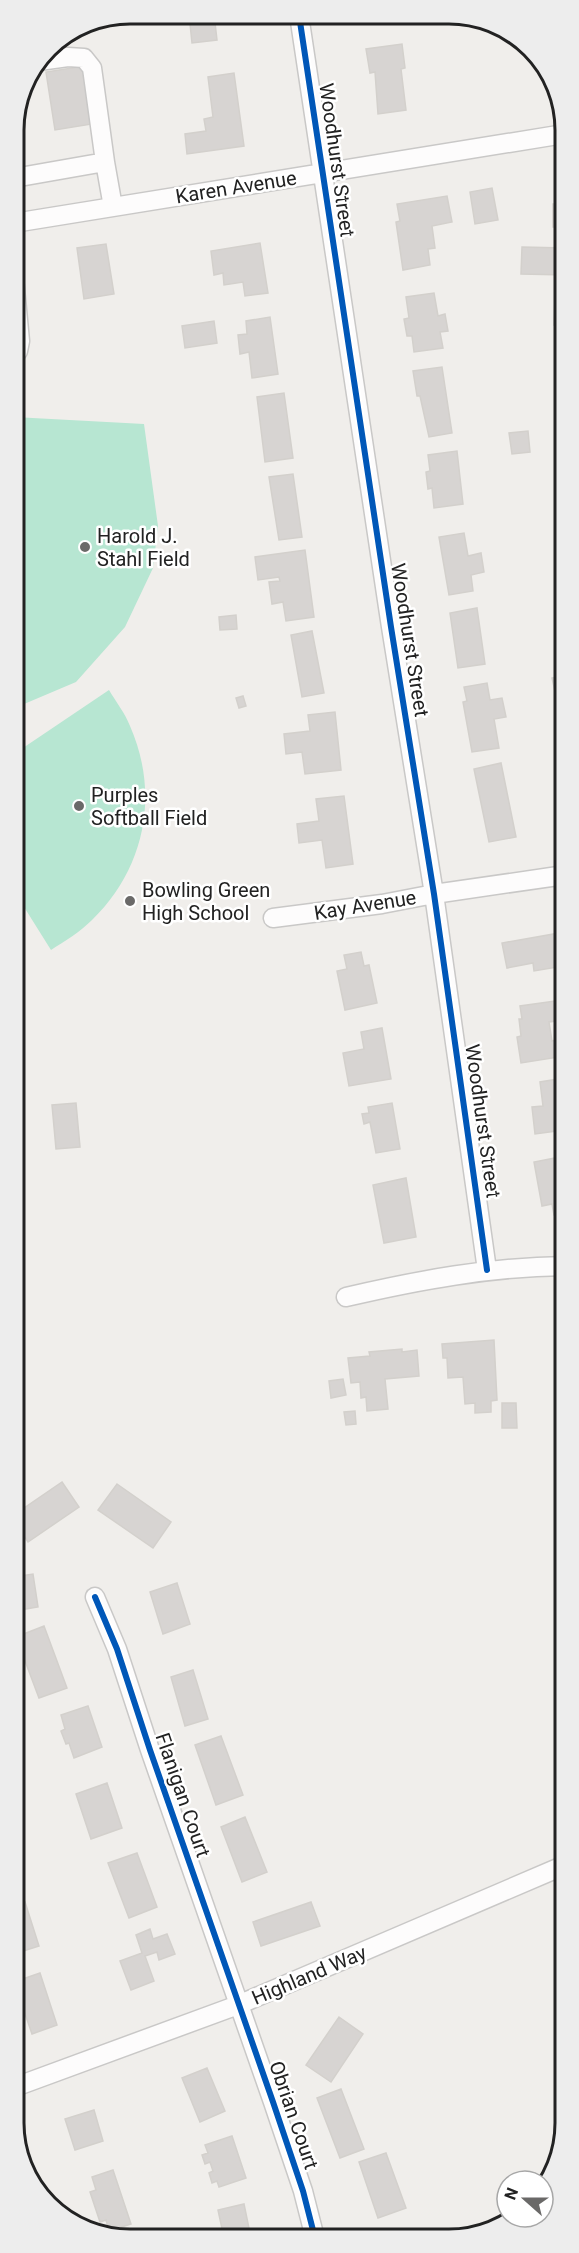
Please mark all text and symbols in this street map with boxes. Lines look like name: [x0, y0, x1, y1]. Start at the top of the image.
street label: Woodhurst Street: [314, 82, 360, 238]
street label: Karen Avenue: [174, 166, 298, 208]
place label: Harold J. Stahl Field: [97, 524, 190, 571]
marker: Harold J. Stahl Field: [78, 540, 92, 554]
street label: Woodhurst Street: [386, 562, 434, 718]
place label: Purples Softball Field: [91, 783, 207, 830]
marker: Purples Softball Field: [72, 799, 86, 813]
place label: Bowling Green High School: [142, 878, 270, 925]
street label: Kay Avenue: [312, 885, 418, 925]
marker: Bowling Green High School: [123, 894, 137, 908]
street label: Woodhurst Street: [460, 1043, 506, 1199]
street label: Flanigan Court: [150, 1730, 216, 1860]
street label: Highland Way: [248, 1940, 370, 2010]
street label: Obrian Court: [264, 2058, 324, 2172]
north arrow: [495, 2169, 555, 2229]
text: N: [501, 2185, 522, 2202]

